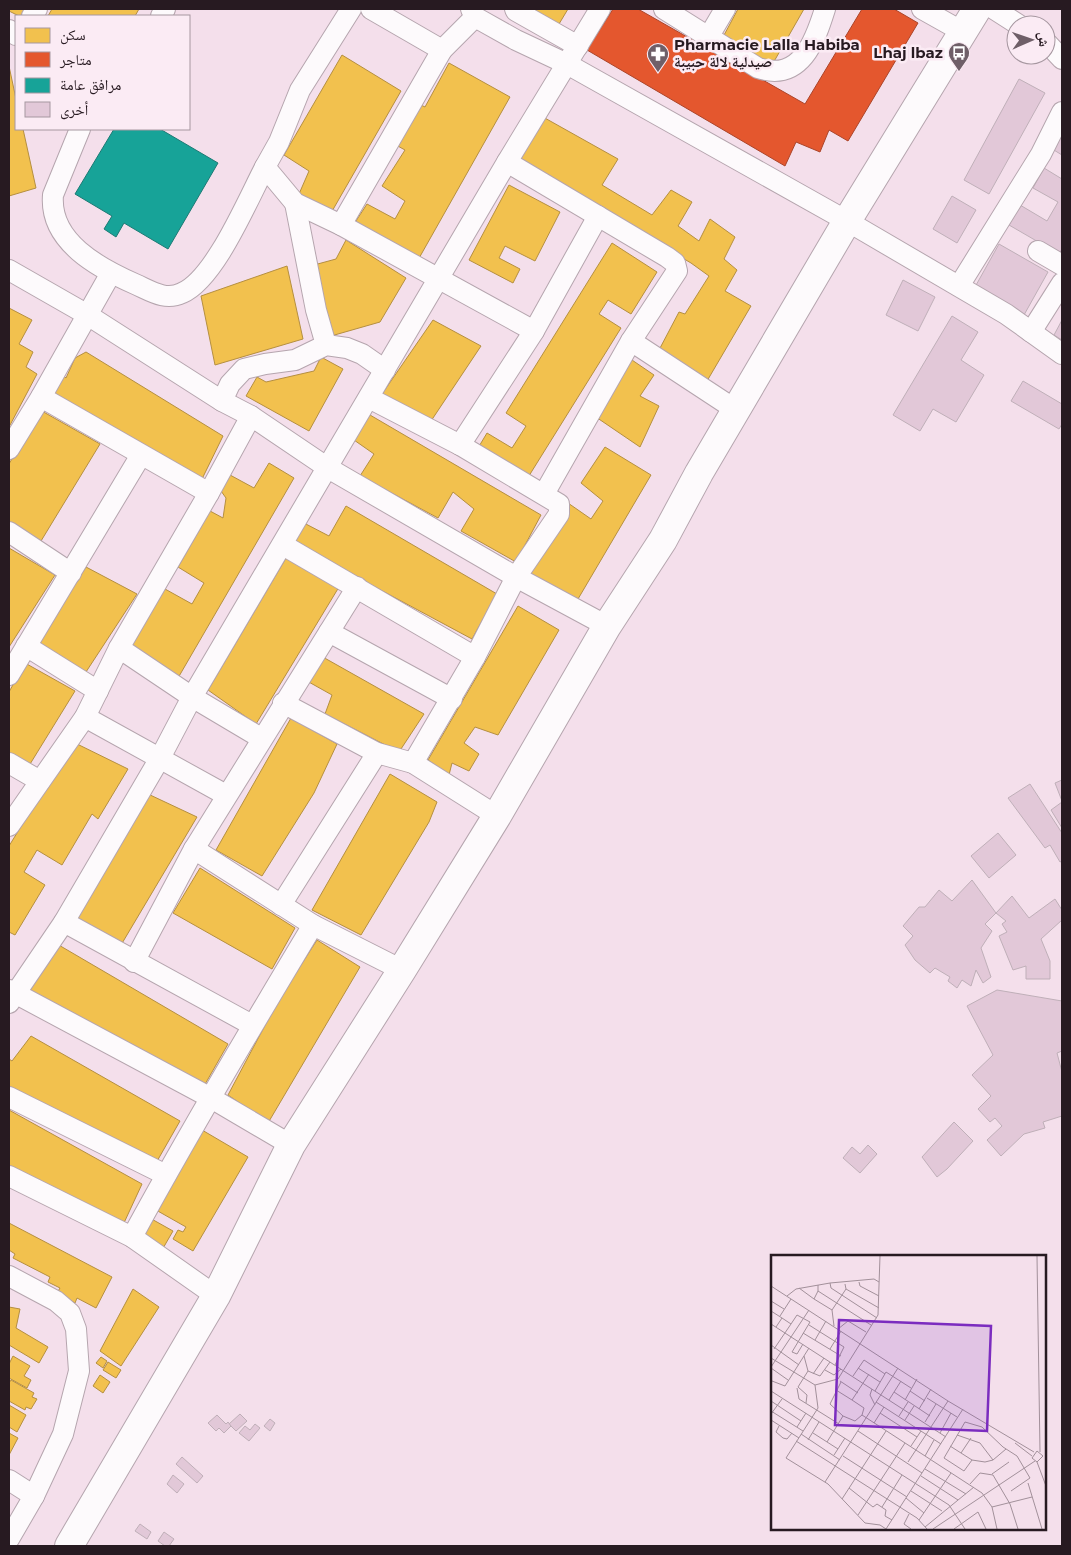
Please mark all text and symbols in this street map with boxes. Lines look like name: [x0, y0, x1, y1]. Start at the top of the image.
legend: [15, 15, 190, 130]
north arrow: [1006, 15, 1056, 65]
text: سكن: [60, 25, 86, 45]
text: ش: [1035, 32, 1053, 47]
place label: Pharmacie Lalla Habiba صيدلية لالة حبيبة: [674, 35, 860, 71]
bus stop icon: Lhaj lbaz: [947, 41, 971, 72]
pharmacy icon: Pharmacie Lalla Habiba صيدلية لالة حبيبة: [646, 42, 670, 73]
place label: Lhaj lbaz: [873, 43, 943, 62]
text: متاجر: [59, 50, 92, 69]
text: مرافق عامة: [60, 75, 121, 95]
text: أخرى: [60, 100, 89, 120]
inset map: [771, 1255, 1046, 1530]

